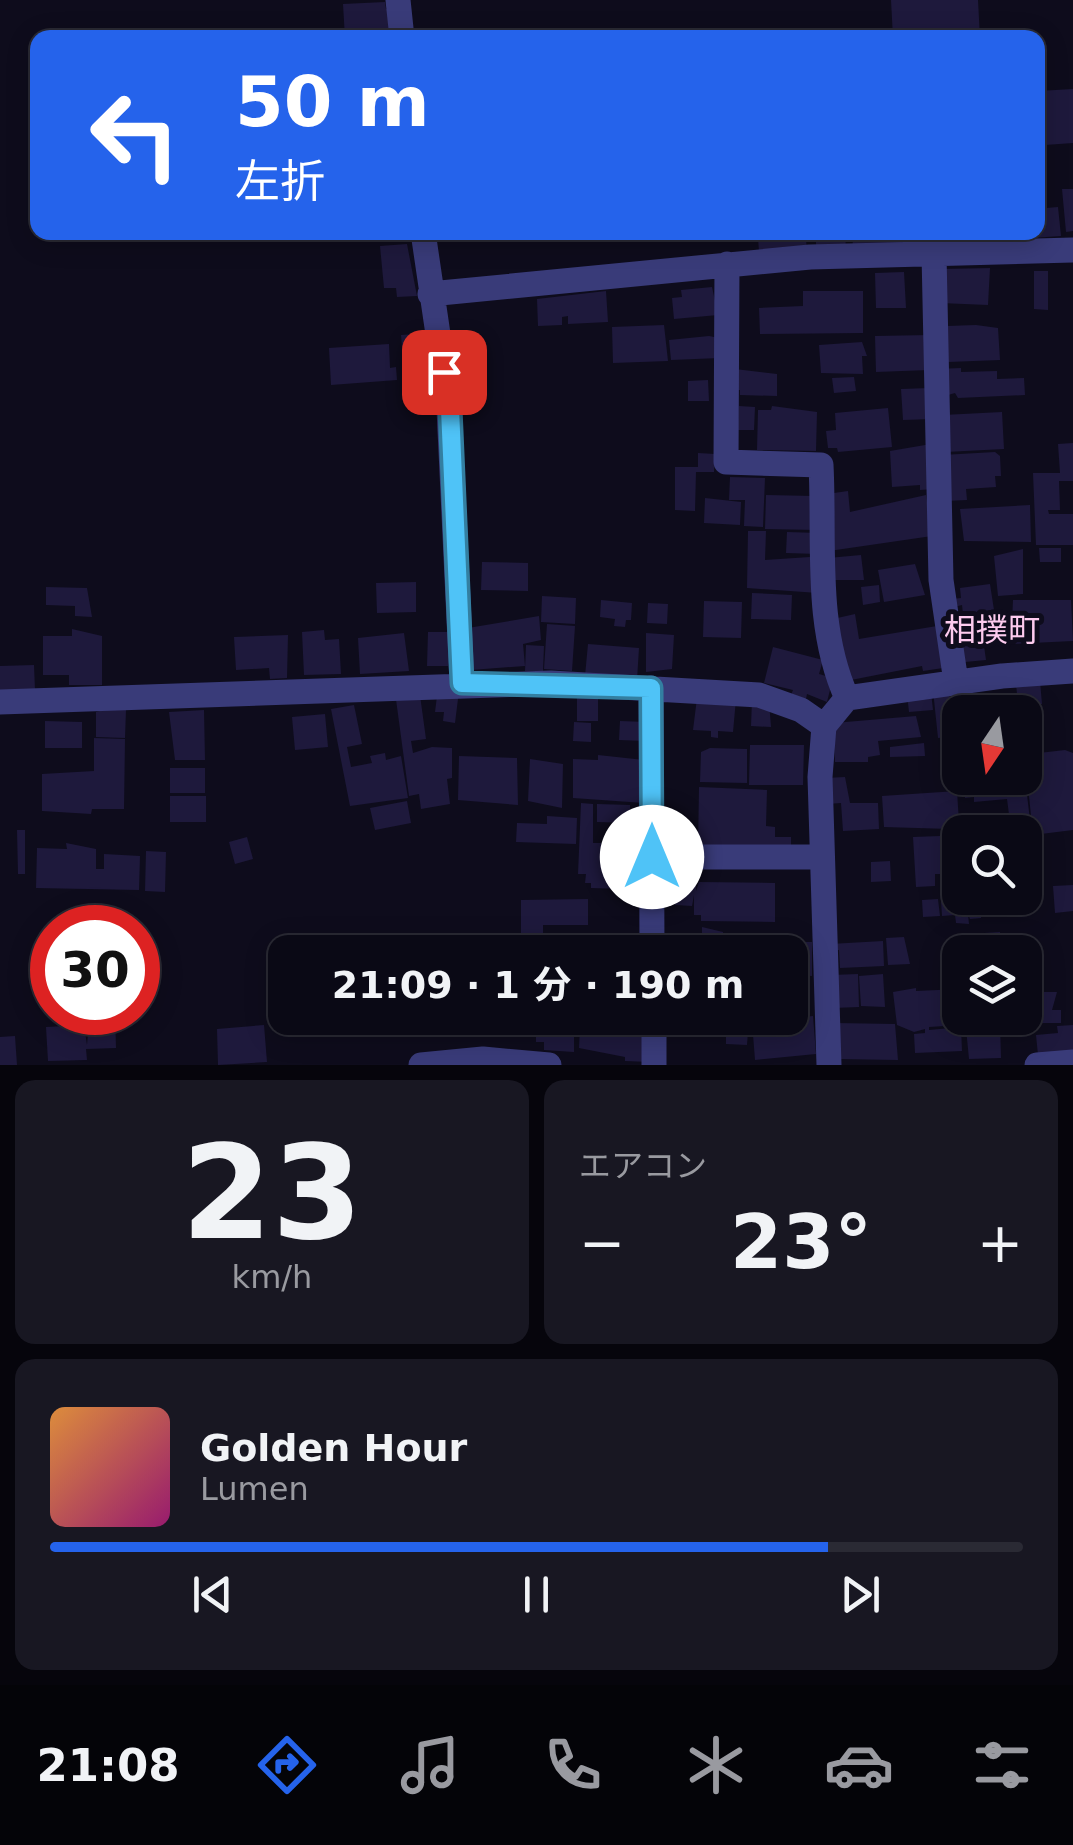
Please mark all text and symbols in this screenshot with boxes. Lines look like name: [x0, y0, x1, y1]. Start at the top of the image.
text: 50 m: [235, 61, 430, 143]
icon: left: [70, 70, 200, 200]
text: 左折: [235, 155, 325, 208]
pin: [402, 330, 487, 415]
icon: arrive: [417, 345, 472, 400]
district label: 相撲町: [944, 611, 1040, 649]
north arrow: [942, 695, 1042, 795]
map controls: [942, 695, 1042, 1035]
position arrow: [600, 805, 704, 909]
button: search: [942, 815, 1042, 915]
speed limit sign: 30: [30, 905, 160, 1035]
button: layers: [942, 935, 1042, 1035]
text: 21:09 · 1 分 · 190 m: [332, 963, 744, 1007]
text: 23: [182, 1117, 362, 1269]
text: エアコン: [579, 1147, 707, 1185]
text: 23°: [730, 1198, 872, 1286]
text: −: [579, 1211, 625, 1275]
text: +: [977, 1211, 1023, 1275]
text: km/h: [232, 1258, 312, 1296]
text: Golden Hour: [200, 1426, 467, 1470]
text: Lumen: [200, 1470, 309, 1508]
icon: previous: [185, 1567, 240, 1622]
icon: pause: [509, 1567, 564, 1622]
icon: next: [833, 1567, 888, 1622]
icon: directions: [252, 1730, 322, 1800]
icon: music: [395, 1730, 465, 1800]
icon: phone: [538, 1730, 608, 1800]
icon: climate: [681, 1730, 751, 1800]
icon: car: [824, 1730, 894, 1800]
icon: filters: [967, 1730, 1037, 1800]
text: 21:08: [36, 1739, 180, 1792]

